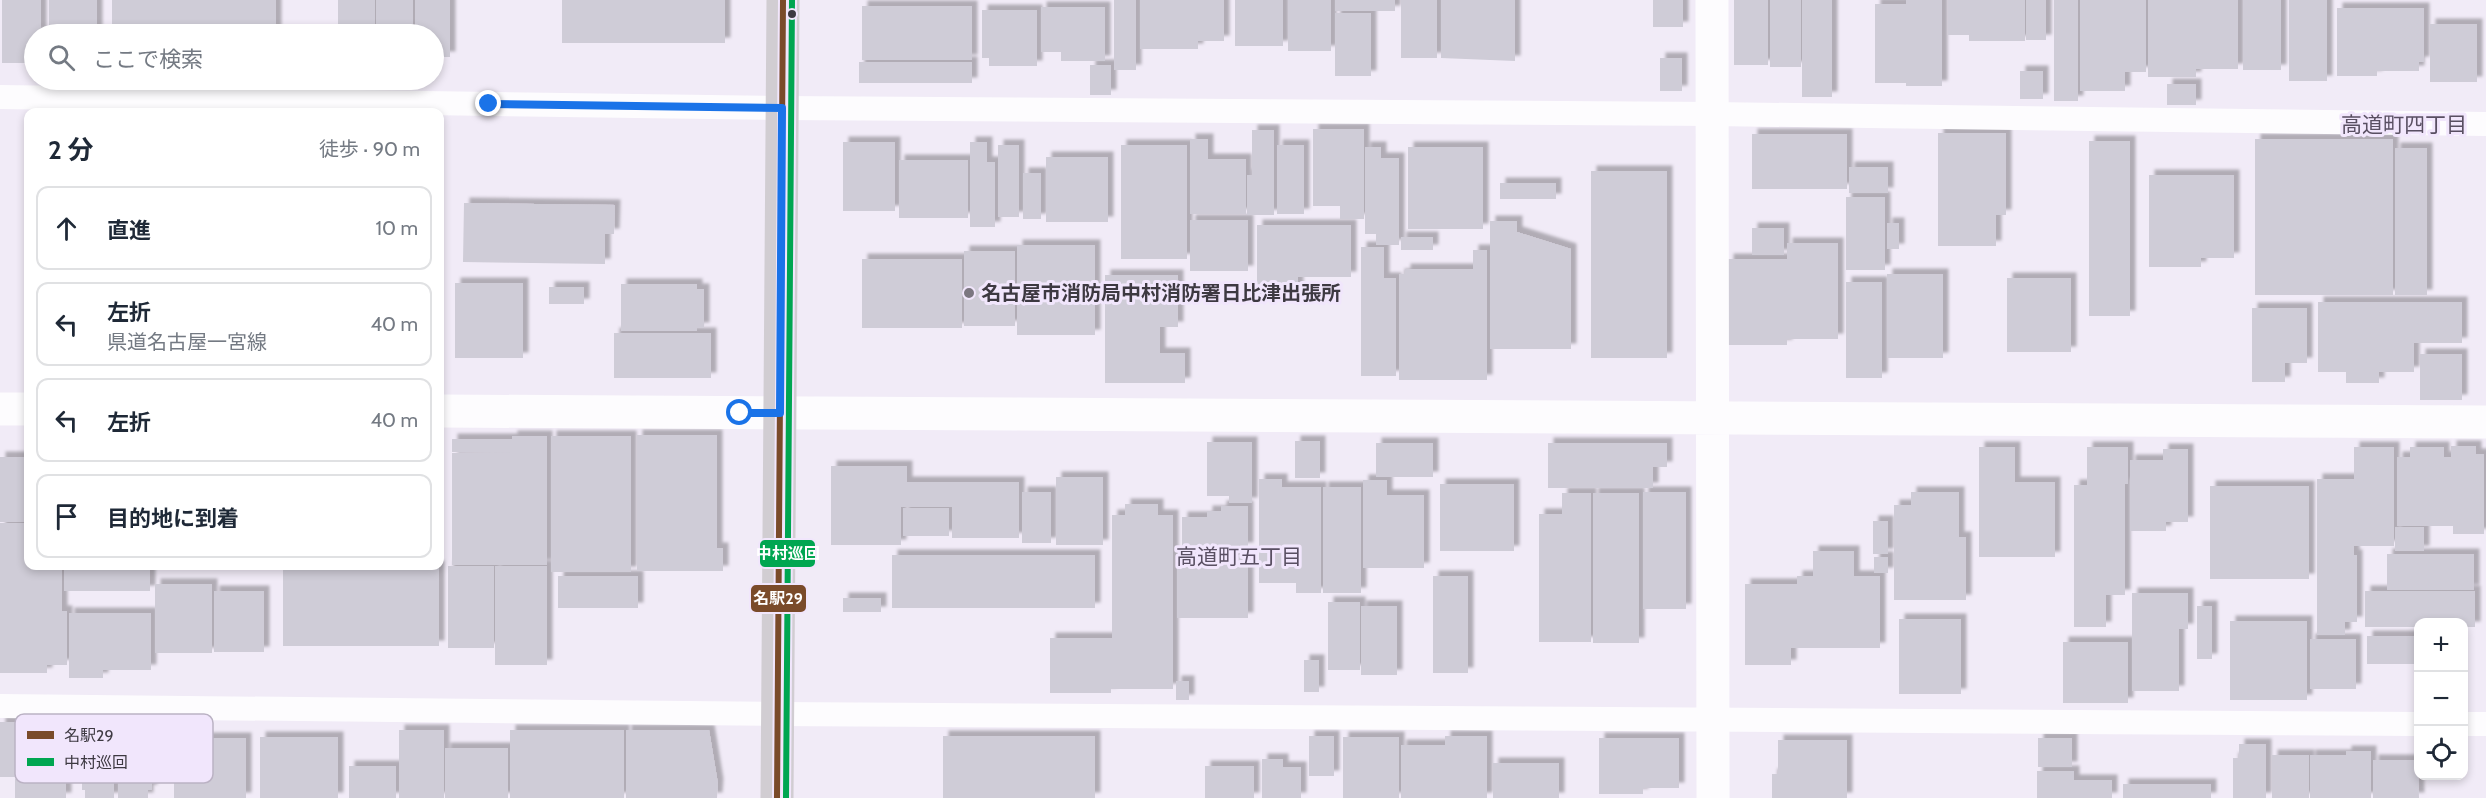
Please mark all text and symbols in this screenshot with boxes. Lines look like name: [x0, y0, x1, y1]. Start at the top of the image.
unlabelled marker: [786, 8, 798, 20]
search box: [24, 24, 444, 90]
icon: search: [45, 41, 78, 74]
text: ここで検索: [93, 46, 203, 73]
route end: [475, 90, 501, 116]
district label: 高道町四丁目: [2341, 112, 2467, 137]
text: 2 分: [48, 134, 94, 166]
text: 徒歩 · 90 m: [319, 137, 420, 161]
icon: ahead: [50, 212, 83, 245]
text: 10 m: [375, 216, 418, 240]
text: 直進: [107, 217, 151, 244]
place label: 名古屋市消防局中村消防署日比津出張所: [981, 281, 1341, 305]
marker: 名古屋市消防局中村消防署日比津出張所: [962, 286, 976, 300]
text: 左折: [107, 299, 151, 326]
icon: left: [50, 308, 83, 341]
text: 40 m: [370, 312, 418, 336]
text: 県道名古屋一宮線: [107, 330, 267, 354]
route start: [726, 399, 752, 425]
icon: left: [50, 404, 83, 437]
text: 40 m: [370, 408, 418, 432]
text: 左折: [107, 409, 151, 436]
icon: arrive: [50, 500, 83, 533]
text: 目的地に到着: [107, 505, 239, 532]
line badge: 中村巡回: [759, 539, 816, 568]
text: 中村巡回: [756, 544, 820, 563]
district label: 高道町五丁目: [1176, 544, 1302, 569]
line badge: 名駅29: [750, 584, 807, 613]
text: 名駅29: [753, 589, 803, 608]
map controls: [2414, 618, 2468, 780]
button: +: [2414, 618, 2468, 672]
button: −: [2414, 672, 2468, 726]
legend: [15, 714, 213, 783]
text: 名駅29: [64, 726, 113, 745]
button: locate: [2414, 726, 2468, 780]
text: 中村巡回: [64, 753, 128, 772]

